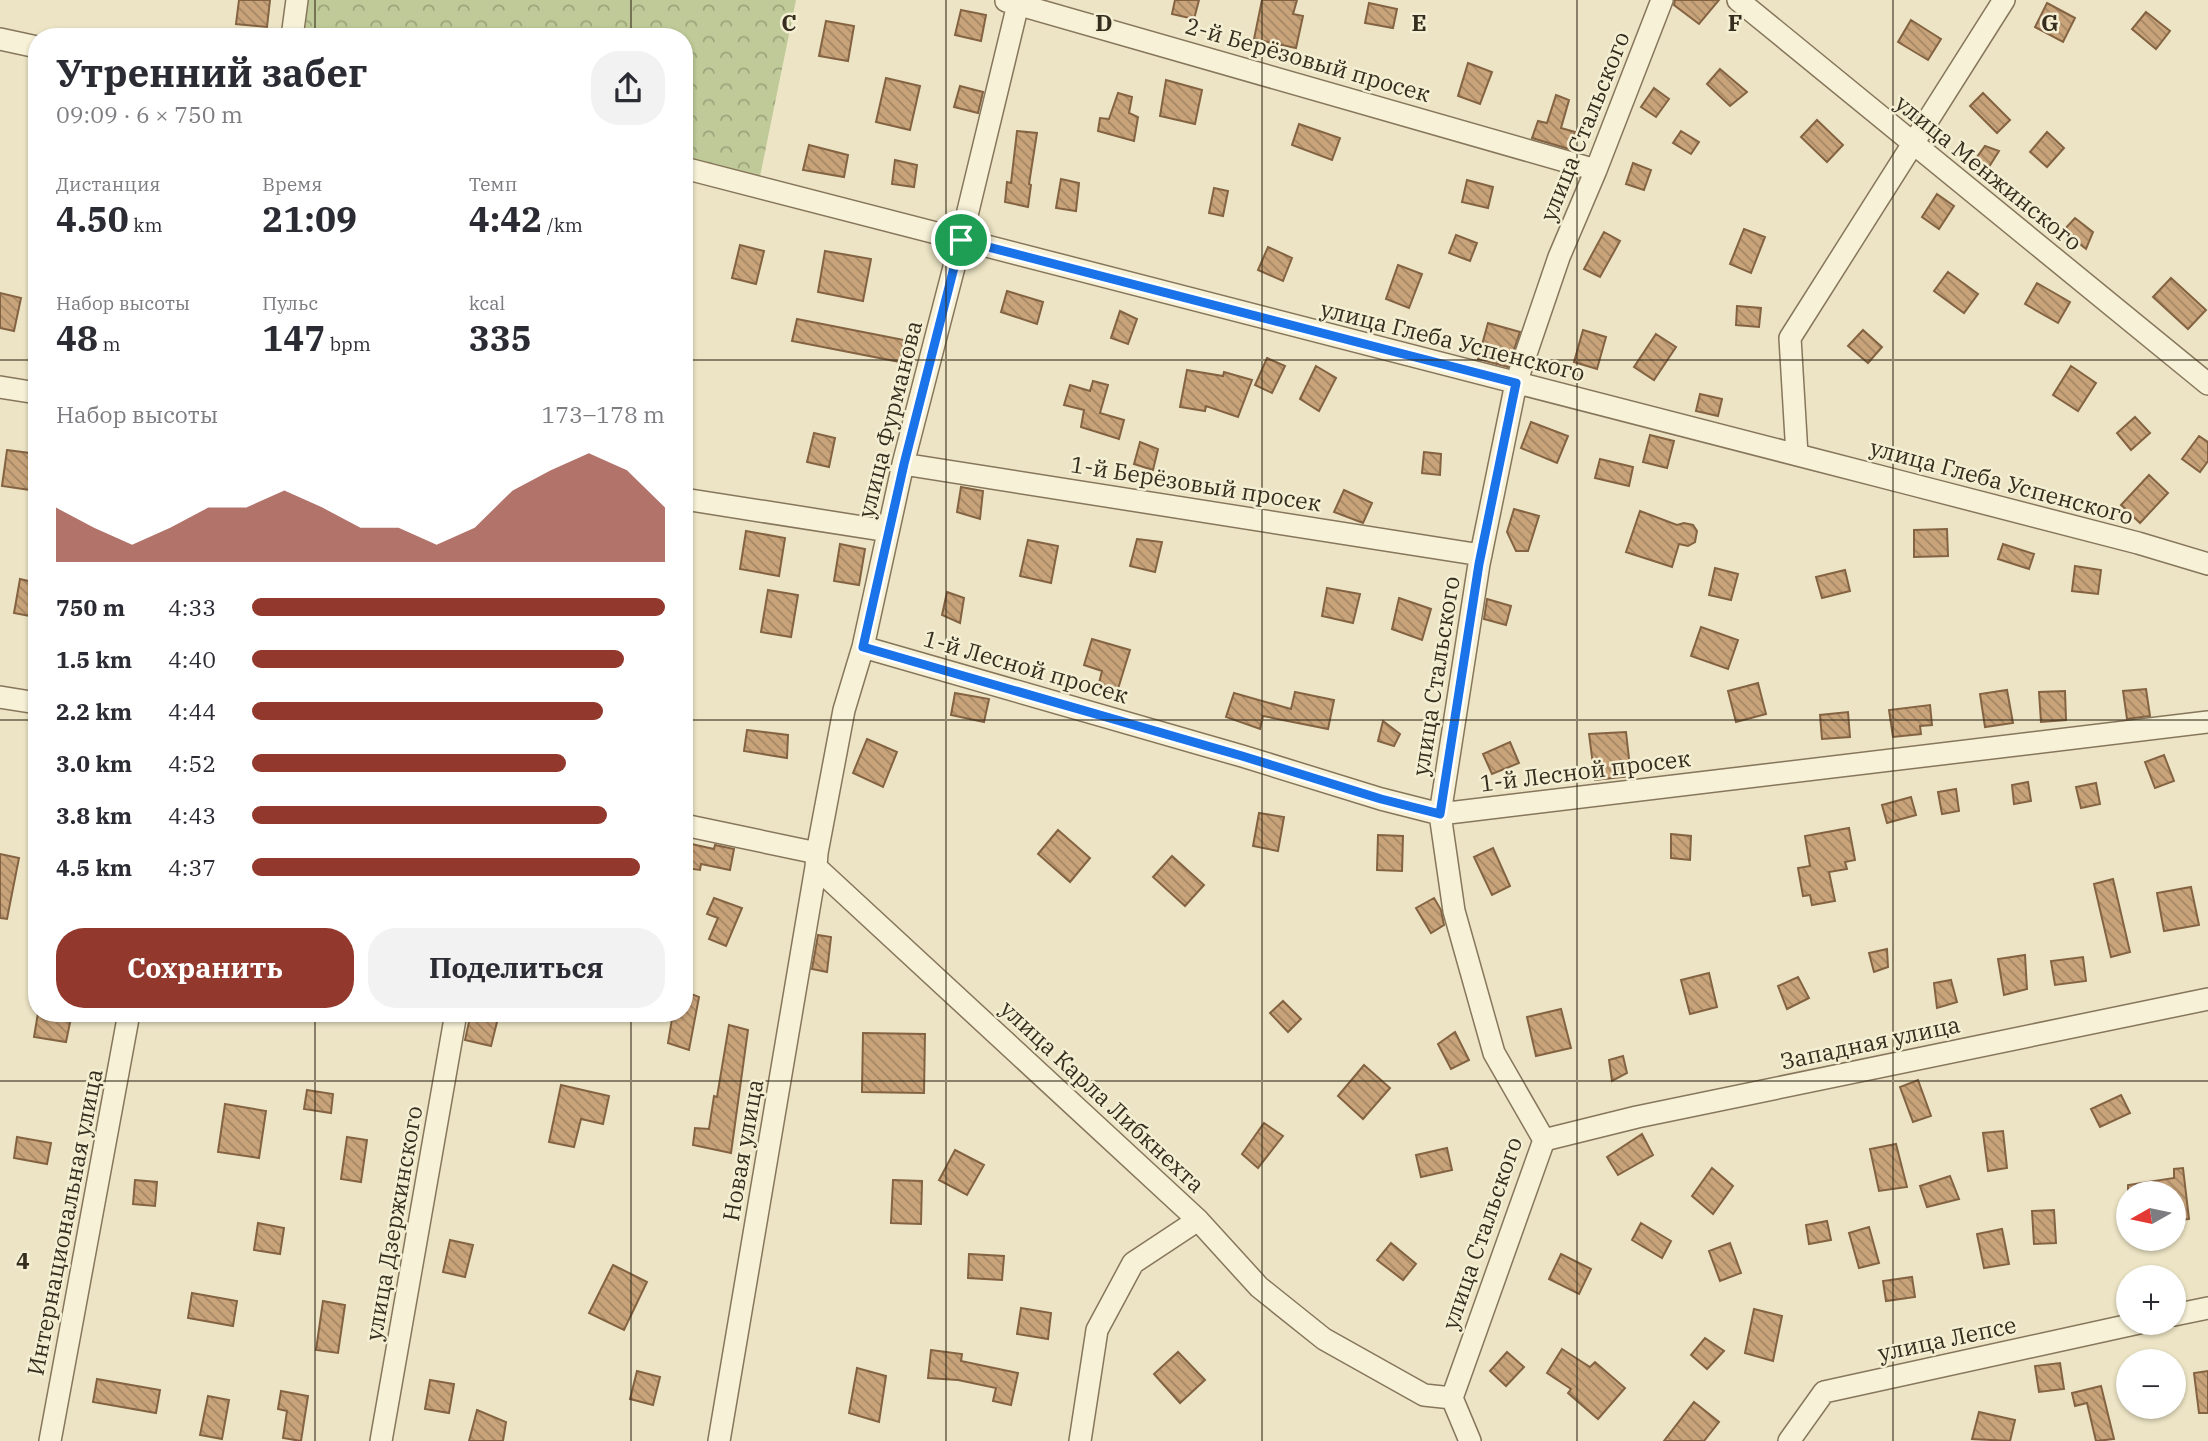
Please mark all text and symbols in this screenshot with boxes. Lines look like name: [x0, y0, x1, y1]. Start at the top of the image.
text: C: [781, 7, 797, 37]
text: D: [1095, 7, 1113, 37]
text: E: [1411, 7, 1427, 37]
text: F: [1728, 7, 1742, 37]
text: G: [2041, 7, 2059, 37]
street label: 2-й Берёзовый просек: [1182, 10, 1434, 108]
street label: улица Стальского: [1532, 27, 1636, 225]
text: Утренний забег: [56, 48, 367, 97]
button: share: [591, 51, 665, 125]
street label: улица Менжинского: [1889, 87, 2089, 257]
text: 09:09 · 6 × 750 m: [56, 99, 243, 129]
text: Дистанция: [56, 172, 161, 196]
text: Время: [262, 172, 322, 196]
text: Темп: [469, 172, 517, 196]
text: 4.50: [56, 196, 129, 242]
text: 21:09: [262, 196, 357, 242]
text: 4:42: [469, 196, 542, 242]
pin: [931, 210, 991, 270]
text: km: [129, 213, 163, 237]
text: /km: [542, 213, 583, 237]
icon: arrive: [942, 221, 980, 259]
text: Набор высоты: [56, 291, 190, 315]
text: Пульс: [262, 291, 318, 315]
text: kcal: [469, 291, 505, 315]
street label: улица Глеба Успенского: [1318, 293, 1588, 387]
text: 48: [56, 315, 98, 361]
text: 147: [262, 315, 325, 361]
text: 335: [469, 315, 532, 361]
street label: улица Фурманова: [850, 317, 928, 521]
text: m: [98, 332, 121, 356]
text: bpm: [325, 332, 371, 356]
text: Набор высоты: [56, 399, 218, 429]
text: 173–178 m: [541, 399, 665, 429]
street label: улица Глеба Успенского: [1867, 431, 2137, 531]
street label: 1-й Берёзовый просек: [1069, 448, 1324, 518]
street label: улица Стальского: [1404, 574, 1466, 778]
text: 750 m: [56, 592, 125, 622]
text: 4:33: [168, 592, 216, 622]
street label: 1-й Лесной просек: [920, 622, 1133, 710]
text: 1.5 km: [56, 644, 132, 674]
text: 4:40: [168, 644, 216, 674]
text: 2.2 km: [56, 696, 132, 726]
text: 4:44: [168, 696, 216, 726]
street label: 1-й Лесной просек: [1478, 742, 1693, 798]
text: 3.0 km: [56, 748, 132, 778]
text: 4:52: [168, 748, 216, 778]
text: 3.8 km: [56, 800, 132, 830]
text: 4:43: [168, 800, 216, 830]
text: 4.5 km: [56, 852, 132, 882]
text: 4:37: [168, 852, 216, 882]
button: Сохранить: [56, 928, 354, 1008]
button: Поделиться: [368, 928, 665, 1008]
street label: улица Карла Либкнехта: [994, 993, 1212, 1199]
street label: Западная улица: [1777, 1008, 1963, 1076]
street label: Интернациональная улица: [20, 1066, 108, 1378]
street label: Новая улица: [715, 1077, 769, 1223]
street label: улица Дзержинского: [358, 1103, 428, 1343]
street label: улица Стальского: [1434, 1133, 1528, 1333]
north arrow: [2116, 1181, 2186, 1251]
map controls: [2116, 1181, 2186, 1419]
text: 4: [16, 1245, 30, 1275]
button: +: [2116, 1265, 2186, 1335]
street label: улица Лепсе: [1875, 1309, 2019, 1367]
button: −: [2116, 1349, 2186, 1419]

